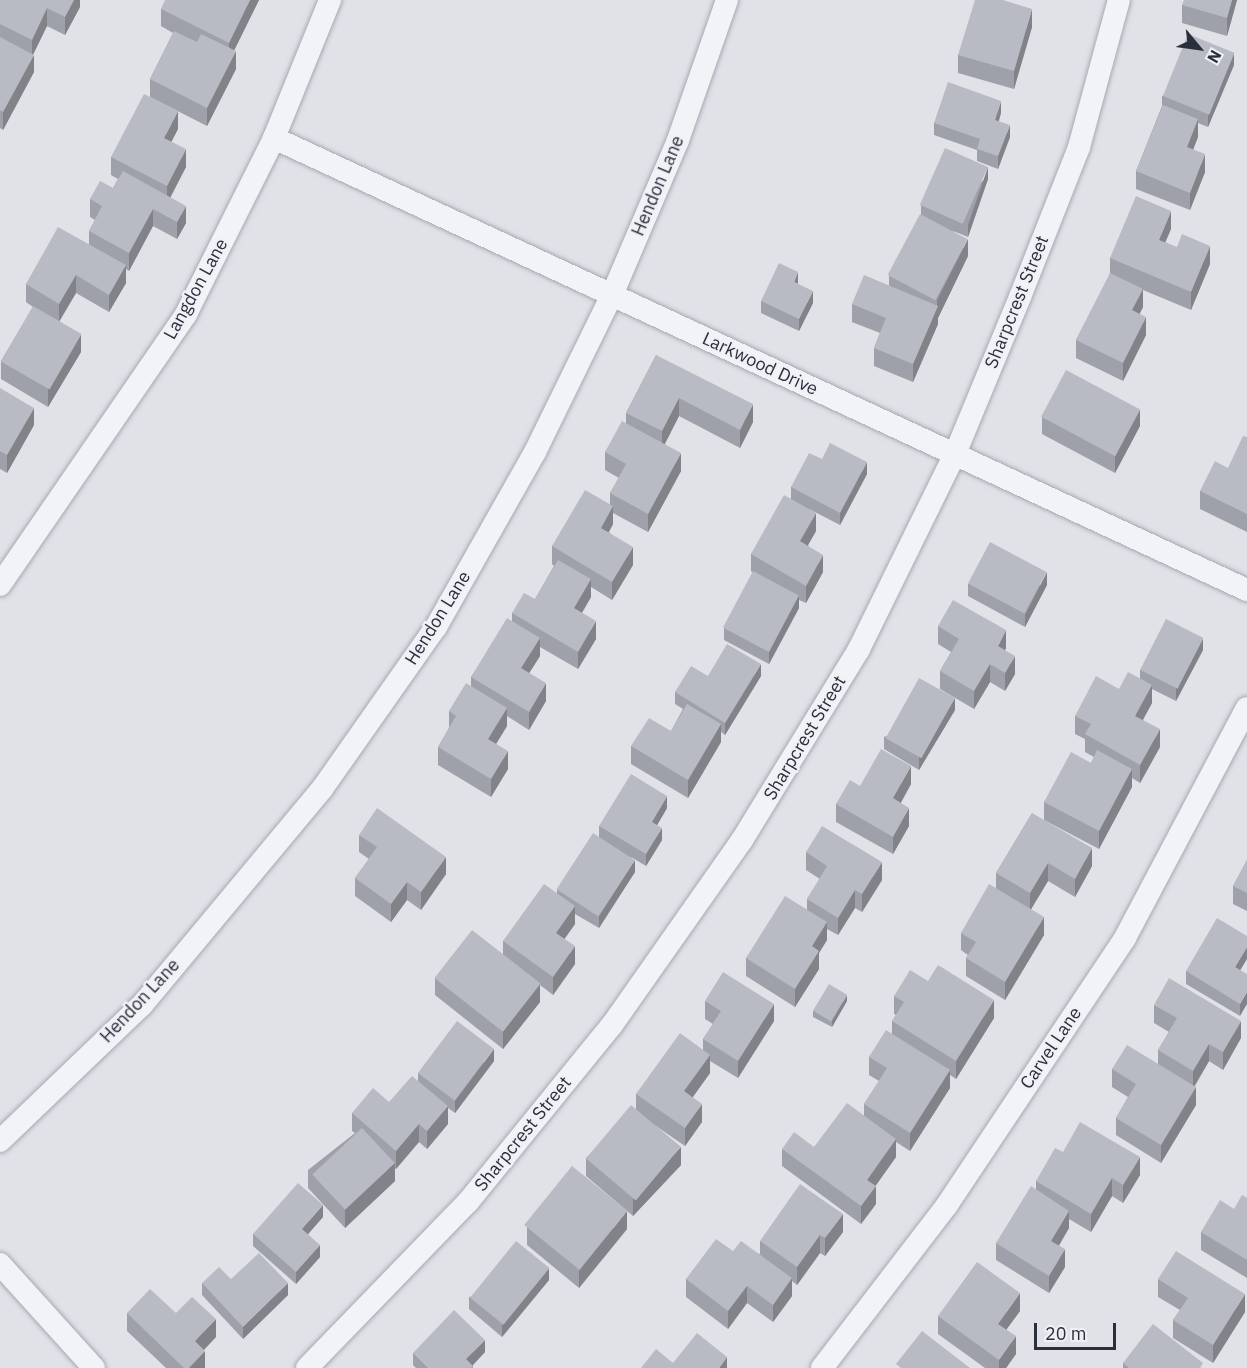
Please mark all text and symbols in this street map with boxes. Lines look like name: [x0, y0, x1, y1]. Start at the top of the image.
north arrow: [1169, 18, 1229, 78]
text: N: [1203, 47, 1226, 67]
street label: Hendon Lane: [627, 133, 689, 239]
street label: Sharpcrest Street: [981, 232, 1053, 372]
street label: Langdon Lane: [159, 235, 233, 343]
street label: Larkwood Drive: [699, 328, 821, 400]
street label: Hendon Lane: [401, 567, 475, 669]
street label: Sharpcrest Street: [759, 672, 851, 804]
street label: Hendon Lane: [96, 955, 184, 1047]
street label: Carvel Lane: [1016, 1003, 1086, 1093]
street label: Sharpcrest Street: [470, 1072, 576, 1196]
scale bar: [1037, 1311, 1120, 1349]
text: 20 m: [1045, 1322, 1087, 1345]

